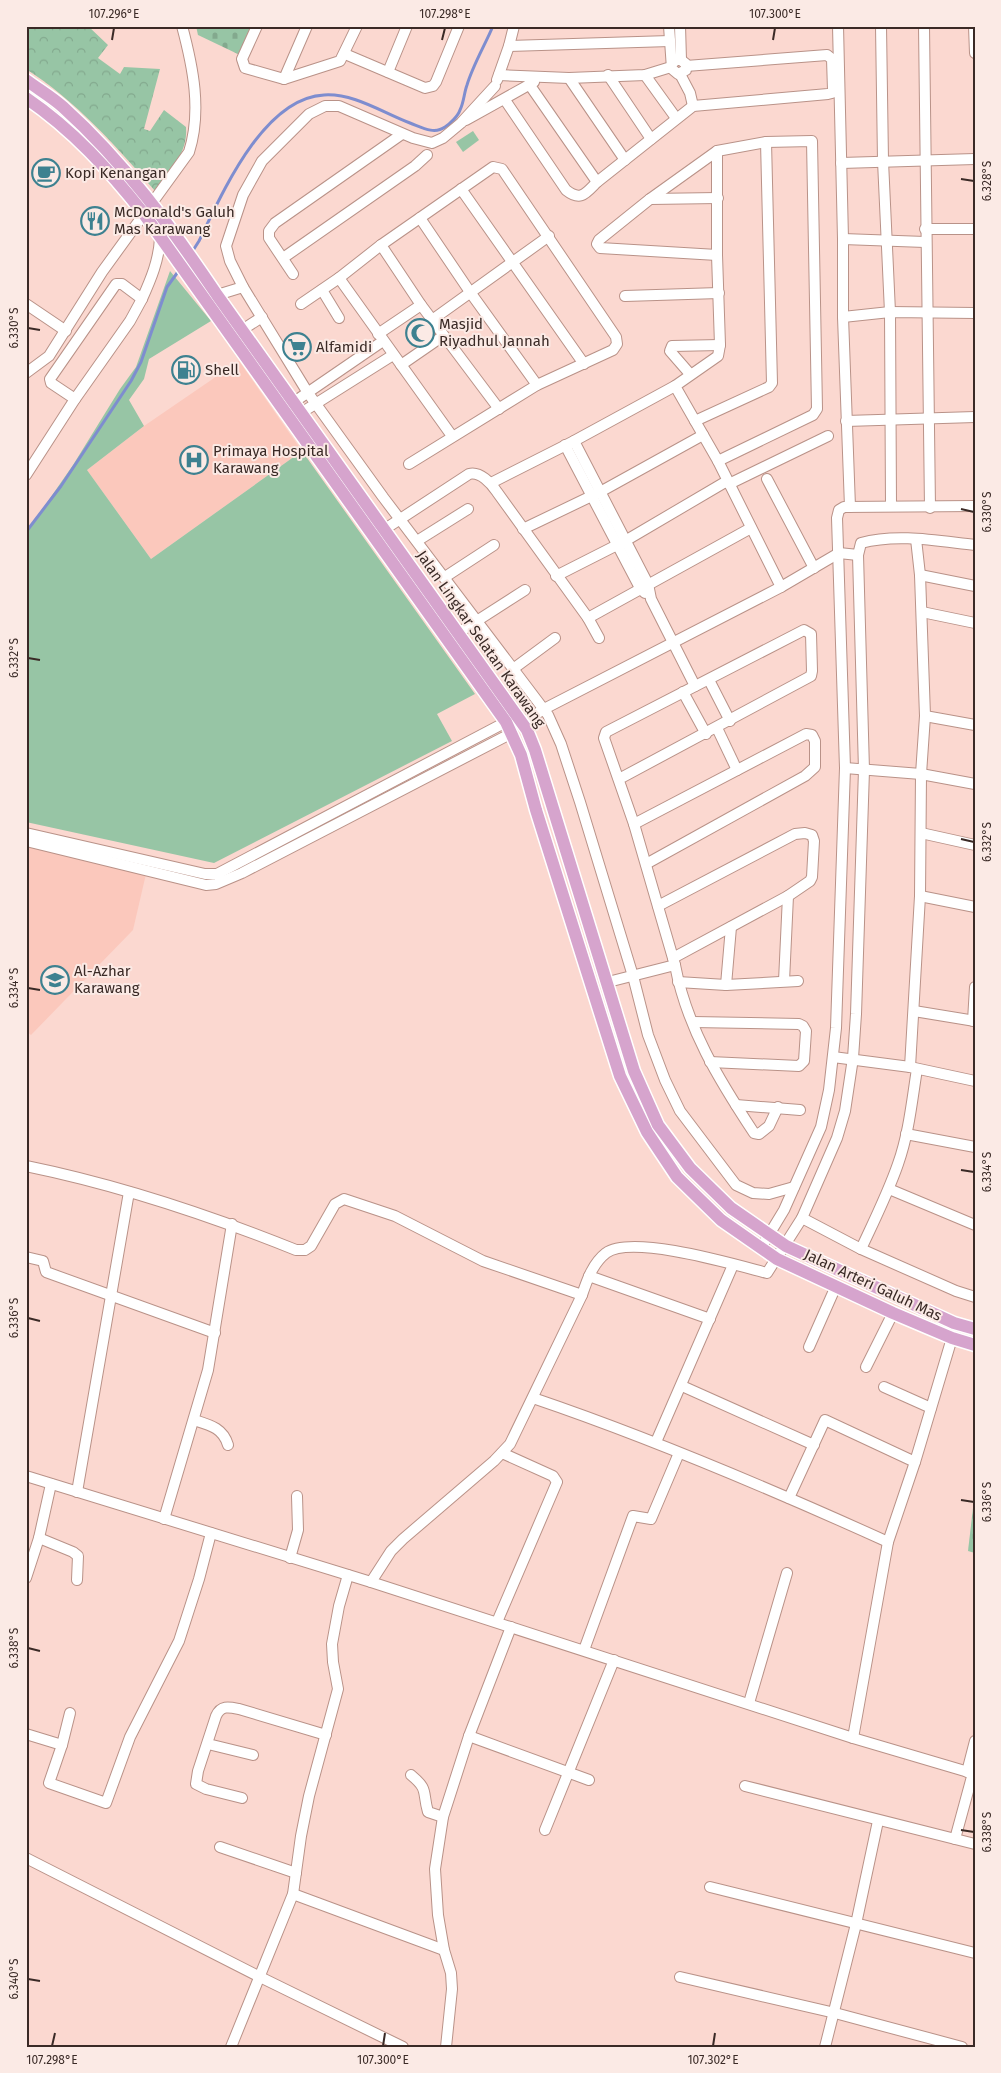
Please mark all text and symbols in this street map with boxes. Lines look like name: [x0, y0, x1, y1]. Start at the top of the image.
text: 107.296°E: [89, 7, 139, 21]
text: 107.298°E: [419, 7, 471, 21]
text: 107.300°E: [749, 7, 801, 21]
cafe icon: Kopi Kenangan: [31, 158, 61, 188]
text: 6.328°S: [980, 160, 994, 201]
place label: Kopi Kenangan: [65, 164, 167, 182]
place label: McDonald's Galuh Mas Karawang: [114, 203, 235, 238]
restaurant icon: McDonald's Galuh Mas Karawang: [80, 206, 110, 236]
text: 6.330°S: [7, 307, 21, 348]
place label: Masjid Riyadhul Jannah: [439, 315, 550, 350]
mosque icon: Masjid Riyadhul Jannah: [405, 318, 435, 348]
supermarket icon: Alfamidi: [282, 332, 312, 362]
place label: Alfamidi: [316, 338, 372, 356]
fuel station icon: Shell: [171, 355, 201, 385]
place label: Shell: [205, 361, 240, 379]
place label: Primaya Hospital Karawang: [213, 442, 329, 477]
hospital icon: Primaya Hospital Karawang: [179, 445, 209, 475]
text: 6.330°S: [980, 491, 994, 532]
street label: Jalan Lingkar Selatan Karawang: [413, 547, 549, 731]
text: 6.332°S: [7, 638, 21, 678]
text: 6.332°S: [980, 822, 994, 862]
place label: Al-Azhar Karawang: [74, 962, 140, 997]
school or university icon: Al-Azhar Karawang: [40, 965, 70, 995]
text: 6.334°S: [7, 967, 21, 1008]
text: 6.334°S: [980, 1151, 994, 1192]
street label: Jalan Arteri Galuh Mas: [801, 1245, 945, 1325]
text: 6.336°S: [7, 1297, 21, 1338]
text: 6.336°S: [980, 1481, 994, 1522]
text: 6.338°S: [7, 1627, 21, 1668]
text: 6.338°S: [980, 1811, 994, 1852]
text: 6.340°S: [7, 1958, 21, 2000]
text: 107.298°E: [26, 2053, 78, 2067]
text: 107.300°E: [357, 2053, 409, 2067]
text: 107.302°E: [687, 2053, 739, 2067]

